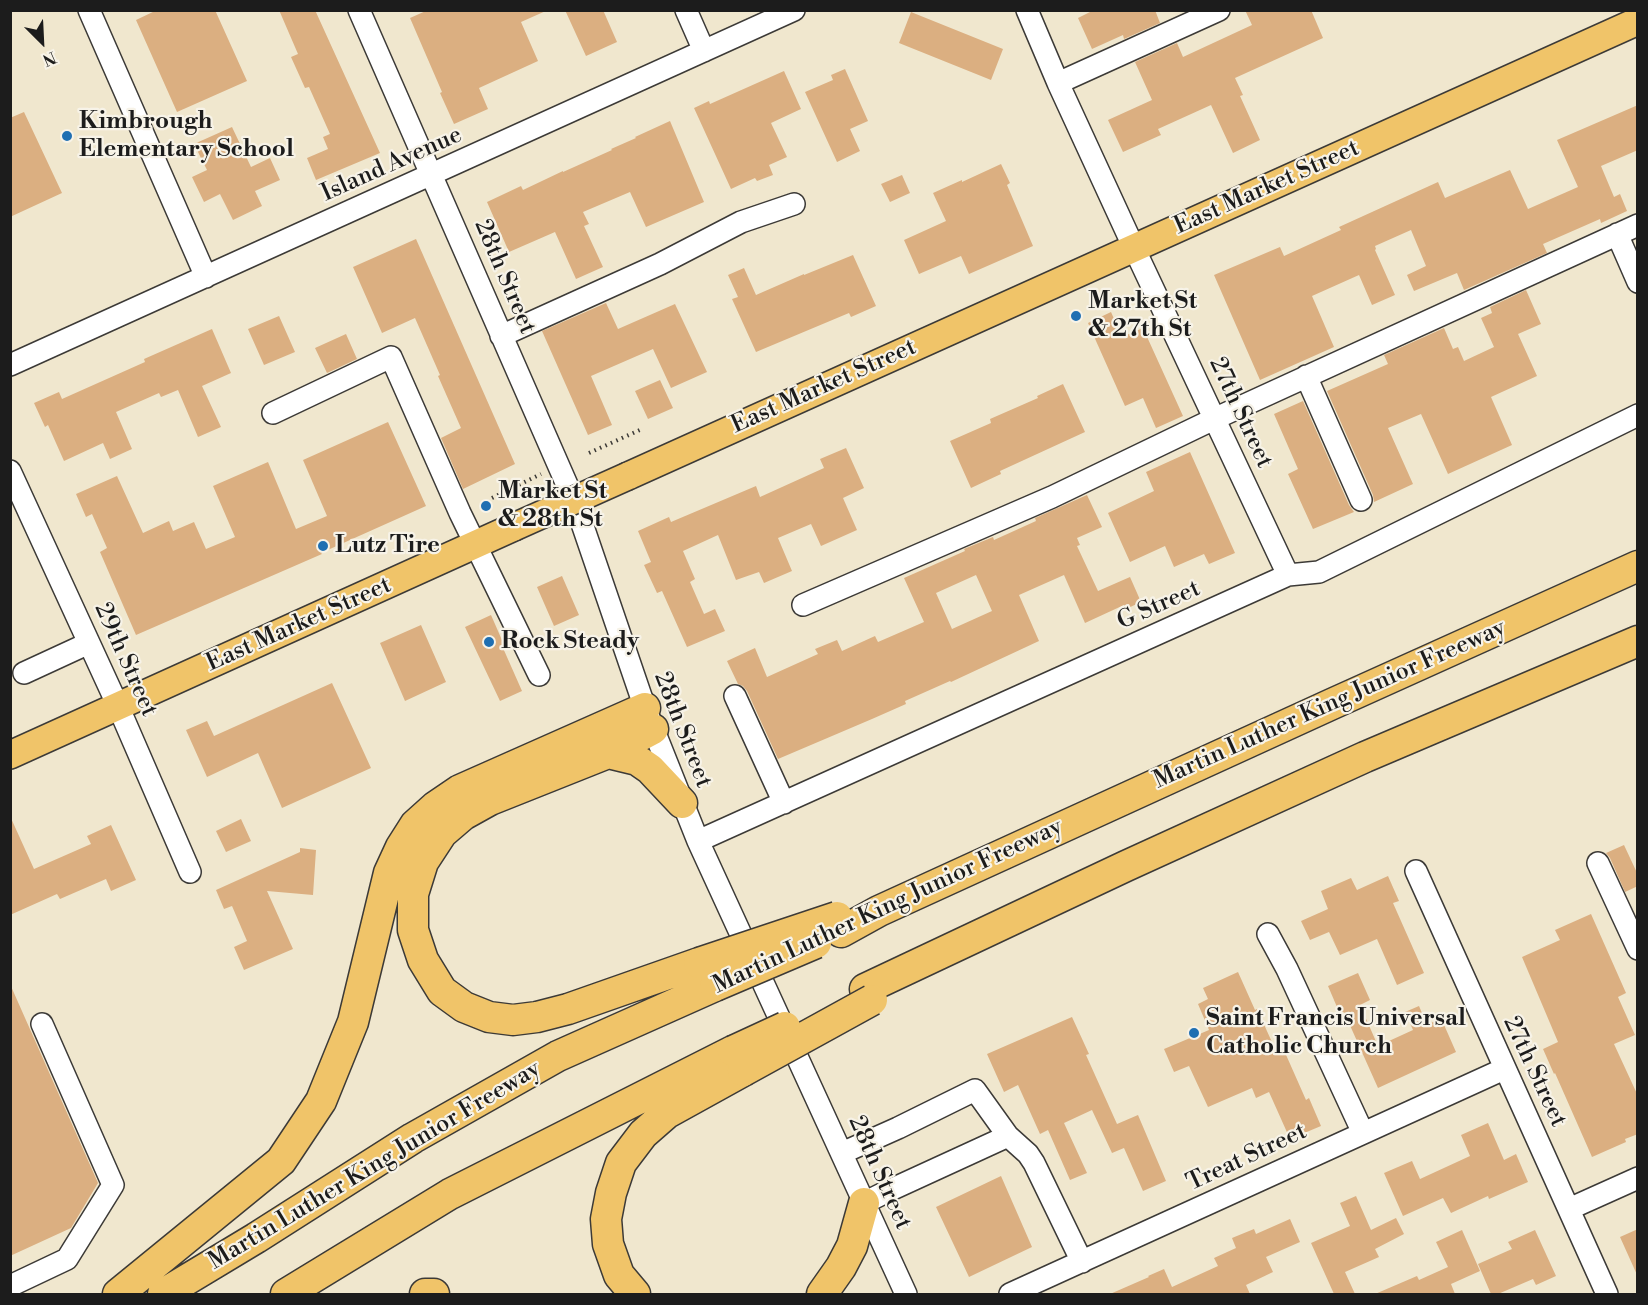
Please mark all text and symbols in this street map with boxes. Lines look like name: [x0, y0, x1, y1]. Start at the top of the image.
north arrow: [12, 12, 72, 72]
text: N: [39, 47, 59, 70]
place label: Kimbrough Elementary School: [79, 108, 294, 164]
street label: Island Avenue: [317, 121, 467, 209]
marker: Kimbrough Elementary School: [60, 129, 74, 143]
street label: East Market Street: [1170, 134, 1364, 242]
street label: 28th Street: [467, 215, 541, 339]
place label: Market St & 27th St: [1088, 288, 1197, 344]
marker: Market St & 27th St: [1069, 309, 1083, 323]
street label: East Market Street: [727, 333, 921, 441]
street label: 27th Street: [1202, 353, 1278, 473]
place label: Market St & 28th St: [498, 478, 607, 534]
marker: Market St & 28th St: [479, 499, 493, 513]
place label: Lutz Tire: [335, 532, 440, 560]
marker: Lutz Tire: [316, 539, 330, 553]
street label: East Market Street: [202, 571, 396, 679]
street label: G Street: [1113, 575, 1205, 637]
street label: 29th Street: [87, 599, 163, 721]
street label: Martin Luther King Junior Freeway: [1149, 614, 1511, 796]
place label: Rock Steady: [501, 628, 639, 656]
marker: Rock Steady: [482, 635, 496, 649]
street label: 28th Street: [647, 668, 717, 792]
street label: Martin Luther King Junior Freeway: [709, 813, 1067, 1001]
place label: Saint Francis Universal Catholic Church: [1206, 1005, 1466, 1061]
street label: 27th Street: [1496, 1012, 1572, 1132]
marker: Saint Francis Universal Catholic Church: [1187, 1026, 1201, 1040]
street label: Martin Luther King Junior Freeway: [204, 1055, 546, 1277]
street label: 28th Street: [841, 1112, 917, 1234]
street label: Treat Street: [1182, 1118, 1312, 1198]

